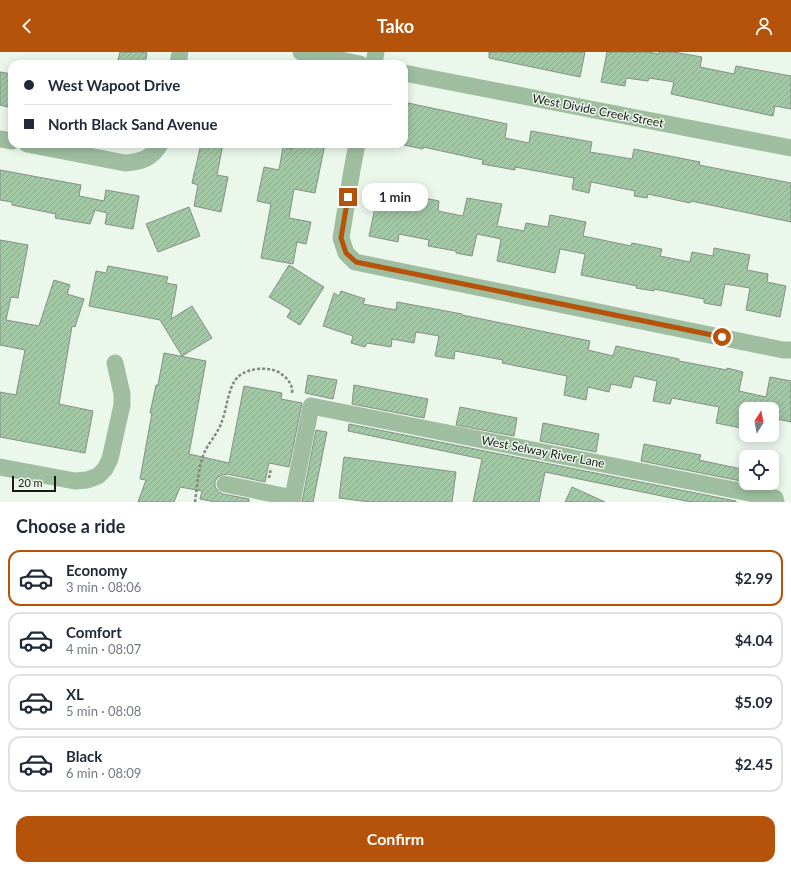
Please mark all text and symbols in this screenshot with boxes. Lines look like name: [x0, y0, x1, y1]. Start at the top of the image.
icon: back: [16, 15, 38, 37]
text: Tako: [377, 15, 414, 37]
icon: person: [753, 15, 775, 37]
text: West Wapoot Drive: [48, 76, 180, 94]
street label: West Divide Creek Street: [531, 90, 666, 131]
text: North Black Sand Avenue: [48, 115, 217, 133]
callout: 1 min: [362, 183, 428, 211]
route end: [339, 188, 357, 206]
text: 1 min: [379, 189, 411, 205]
route start: [713, 328, 731, 346]
north arrow: [739, 402, 779, 442]
map controls: [739, 402, 779, 490]
street label: West Selway River Lane: [480, 432, 606, 471]
button: locate: [739, 450, 779, 490]
scale bar: [12, 474, 56, 493]
text: 20 m: [18, 476, 43, 489]
text: Choose a ride: [16, 515, 125, 537]
icon: car: [18, 560, 54, 596]
text: Economy: [66, 561, 127, 579]
text: $2.99: [735, 569, 773, 587]
text: 3 min · 08:06: [66, 579, 141, 595]
icon: car: [18, 622, 54, 658]
text: Comfort: [66, 623, 122, 641]
text: $4.04: [735, 631, 773, 649]
text: 4 min · 08:07: [66, 641, 141, 657]
icon: car: [18, 684, 54, 720]
text: XL: [66, 685, 84, 703]
text: $5.09: [735, 693, 773, 711]
text: 5 min · 08:08: [66, 703, 141, 719]
icon: car: [18, 746, 54, 782]
text: Black: [66, 747, 102, 765]
text: $2.45: [735, 755, 773, 773]
text: 6 min · 08:09: [66, 765, 141, 781]
button: Confirm: [16, 816, 775, 862]

